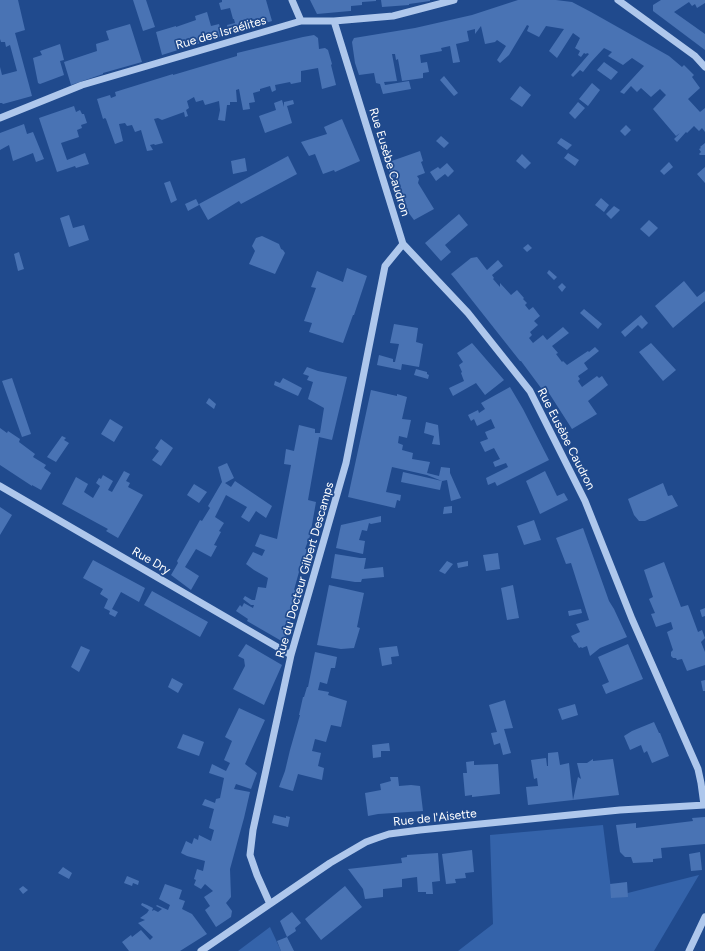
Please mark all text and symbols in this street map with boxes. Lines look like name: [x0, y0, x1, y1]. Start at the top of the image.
street label: Rue des Israélites: [174, 13, 268, 53]
street label: Rue Eusèbe Caudron: [366, 106, 412, 218]
street label: Rue Eusèbe Caudron: [534, 386, 598, 492]
street label: Rue du Docteur Gilbert Descamps: [273, 480, 337, 660]
street label: Rue Dry: [129, 544, 173, 578]
street label: Rue de l'Aisette: [392, 806, 478, 830]

